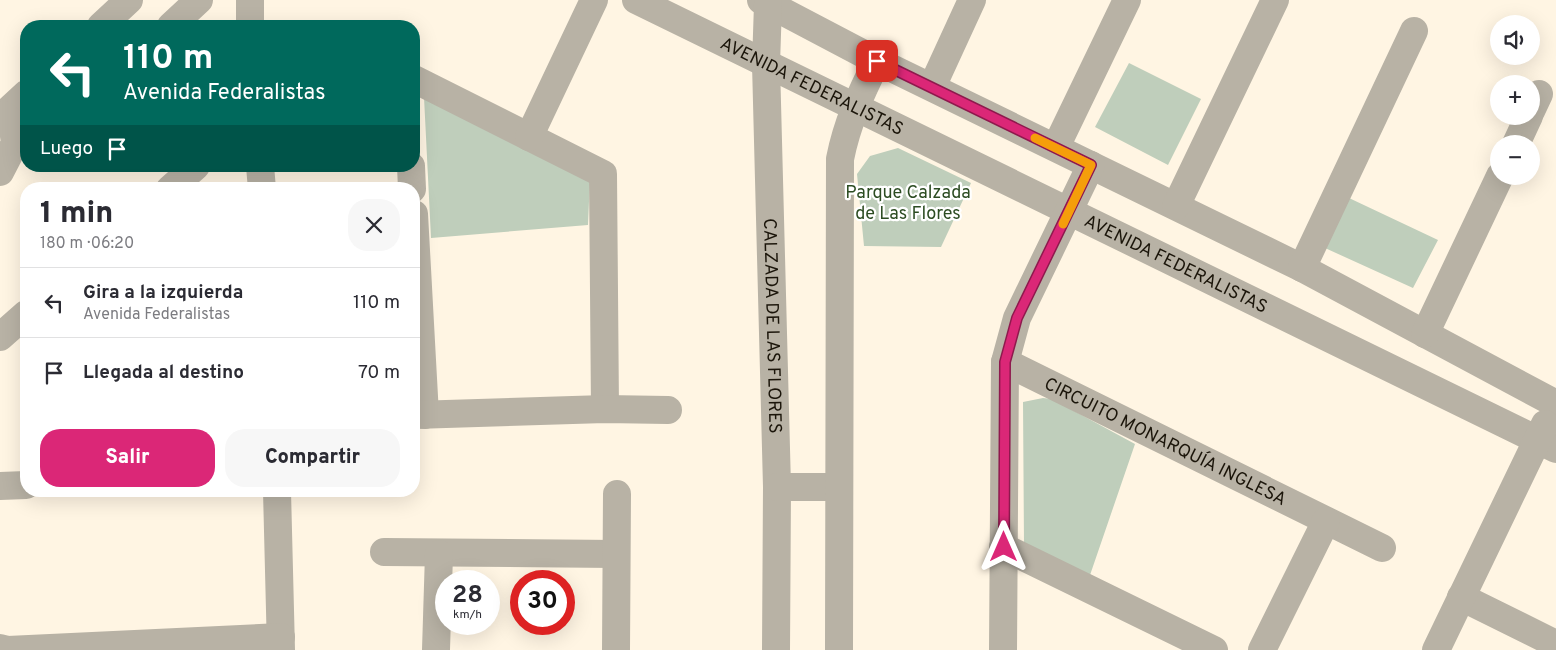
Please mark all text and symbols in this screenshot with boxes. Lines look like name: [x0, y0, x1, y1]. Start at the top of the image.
map controls: [1490, 15, 1540, 185]
button: sound: [1490, 15, 1540, 65]
street label: AVENIDA FEDERALISTAS: [716, 33, 907, 142]
text: 110 m: [123, 37, 213, 81]
icon: left: [40, 40, 105, 105]
pin: [856, 40, 898, 82]
icon: arrive: [863, 47, 891, 75]
button: +: [1490, 75, 1540, 125]
text: Avenida Federalistas: [123, 80, 326, 107]
icon: arrive: [103, 135, 131, 163]
button: −: [1490, 135, 1540, 185]
text: Luego: [40, 137, 93, 161]
park label: Parque Calzada de Las Flores: [845, 182, 971, 226]
text: 1 min: [40, 196, 113, 233]
button: close: [348, 199, 400, 251]
street label: AVENIDA FEDERALISTAS: [1080, 210, 1271, 319]
street label: CALZADA DE LAS FLORES: [757, 218, 786, 434]
text: 180 m · 06:20: [40, 234, 134, 254]
text: Gira a la izquierda: [83, 281, 243, 305]
icon: left: [40, 289, 68, 317]
text: 110 m: [353, 291, 400, 315]
text: Avenida Federalistas: [83, 305, 230, 325]
icon: arrive: [40, 359, 68, 387]
text: Llegada al destino: [83, 361, 244, 385]
text: 70 m: [358, 361, 400, 385]
street label: CIRCUITO MONARQUÍA INGLESA: [1040, 373, 1290, 512]
button: Salir: [40, 429, 215, 487]
button: Compartir: [225, 429, 400, 487]
position arrow: [977, 520, 1029, 572]
speed limit sign: 30: [510, 570, 575, 635]
text: 28: [452, 580, 483, 612]
text: km/h: [453, 607, 482, 623]

